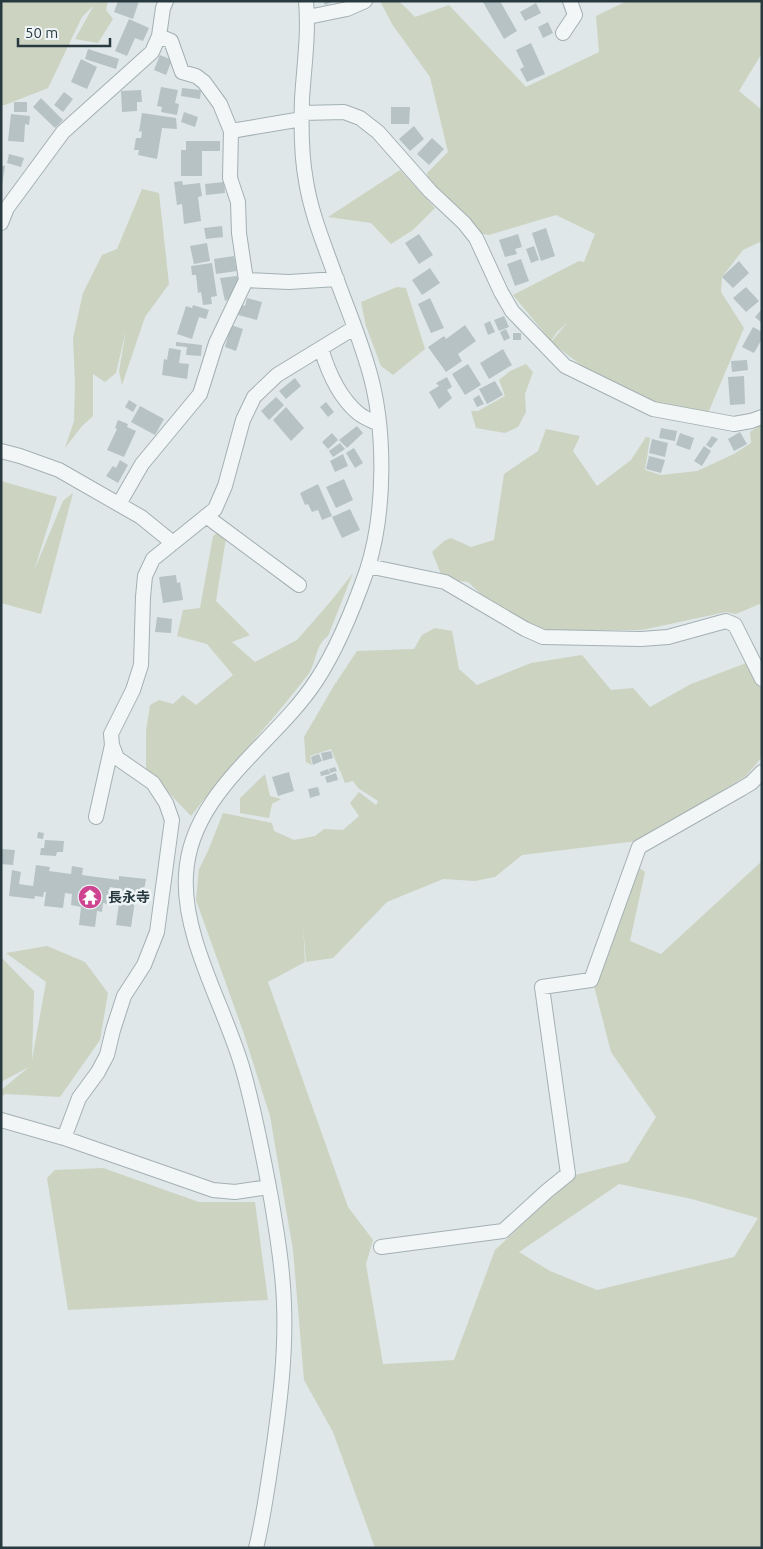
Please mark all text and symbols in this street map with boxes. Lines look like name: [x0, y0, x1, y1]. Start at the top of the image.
scale bar: [18, 15, 110, 47]
text: 50 m: [25, 24, 58, 41]
temple icon: 長永寺: [77, 884, 103, 910]
place label: 長永寺: [108, 889, 150, 905]

